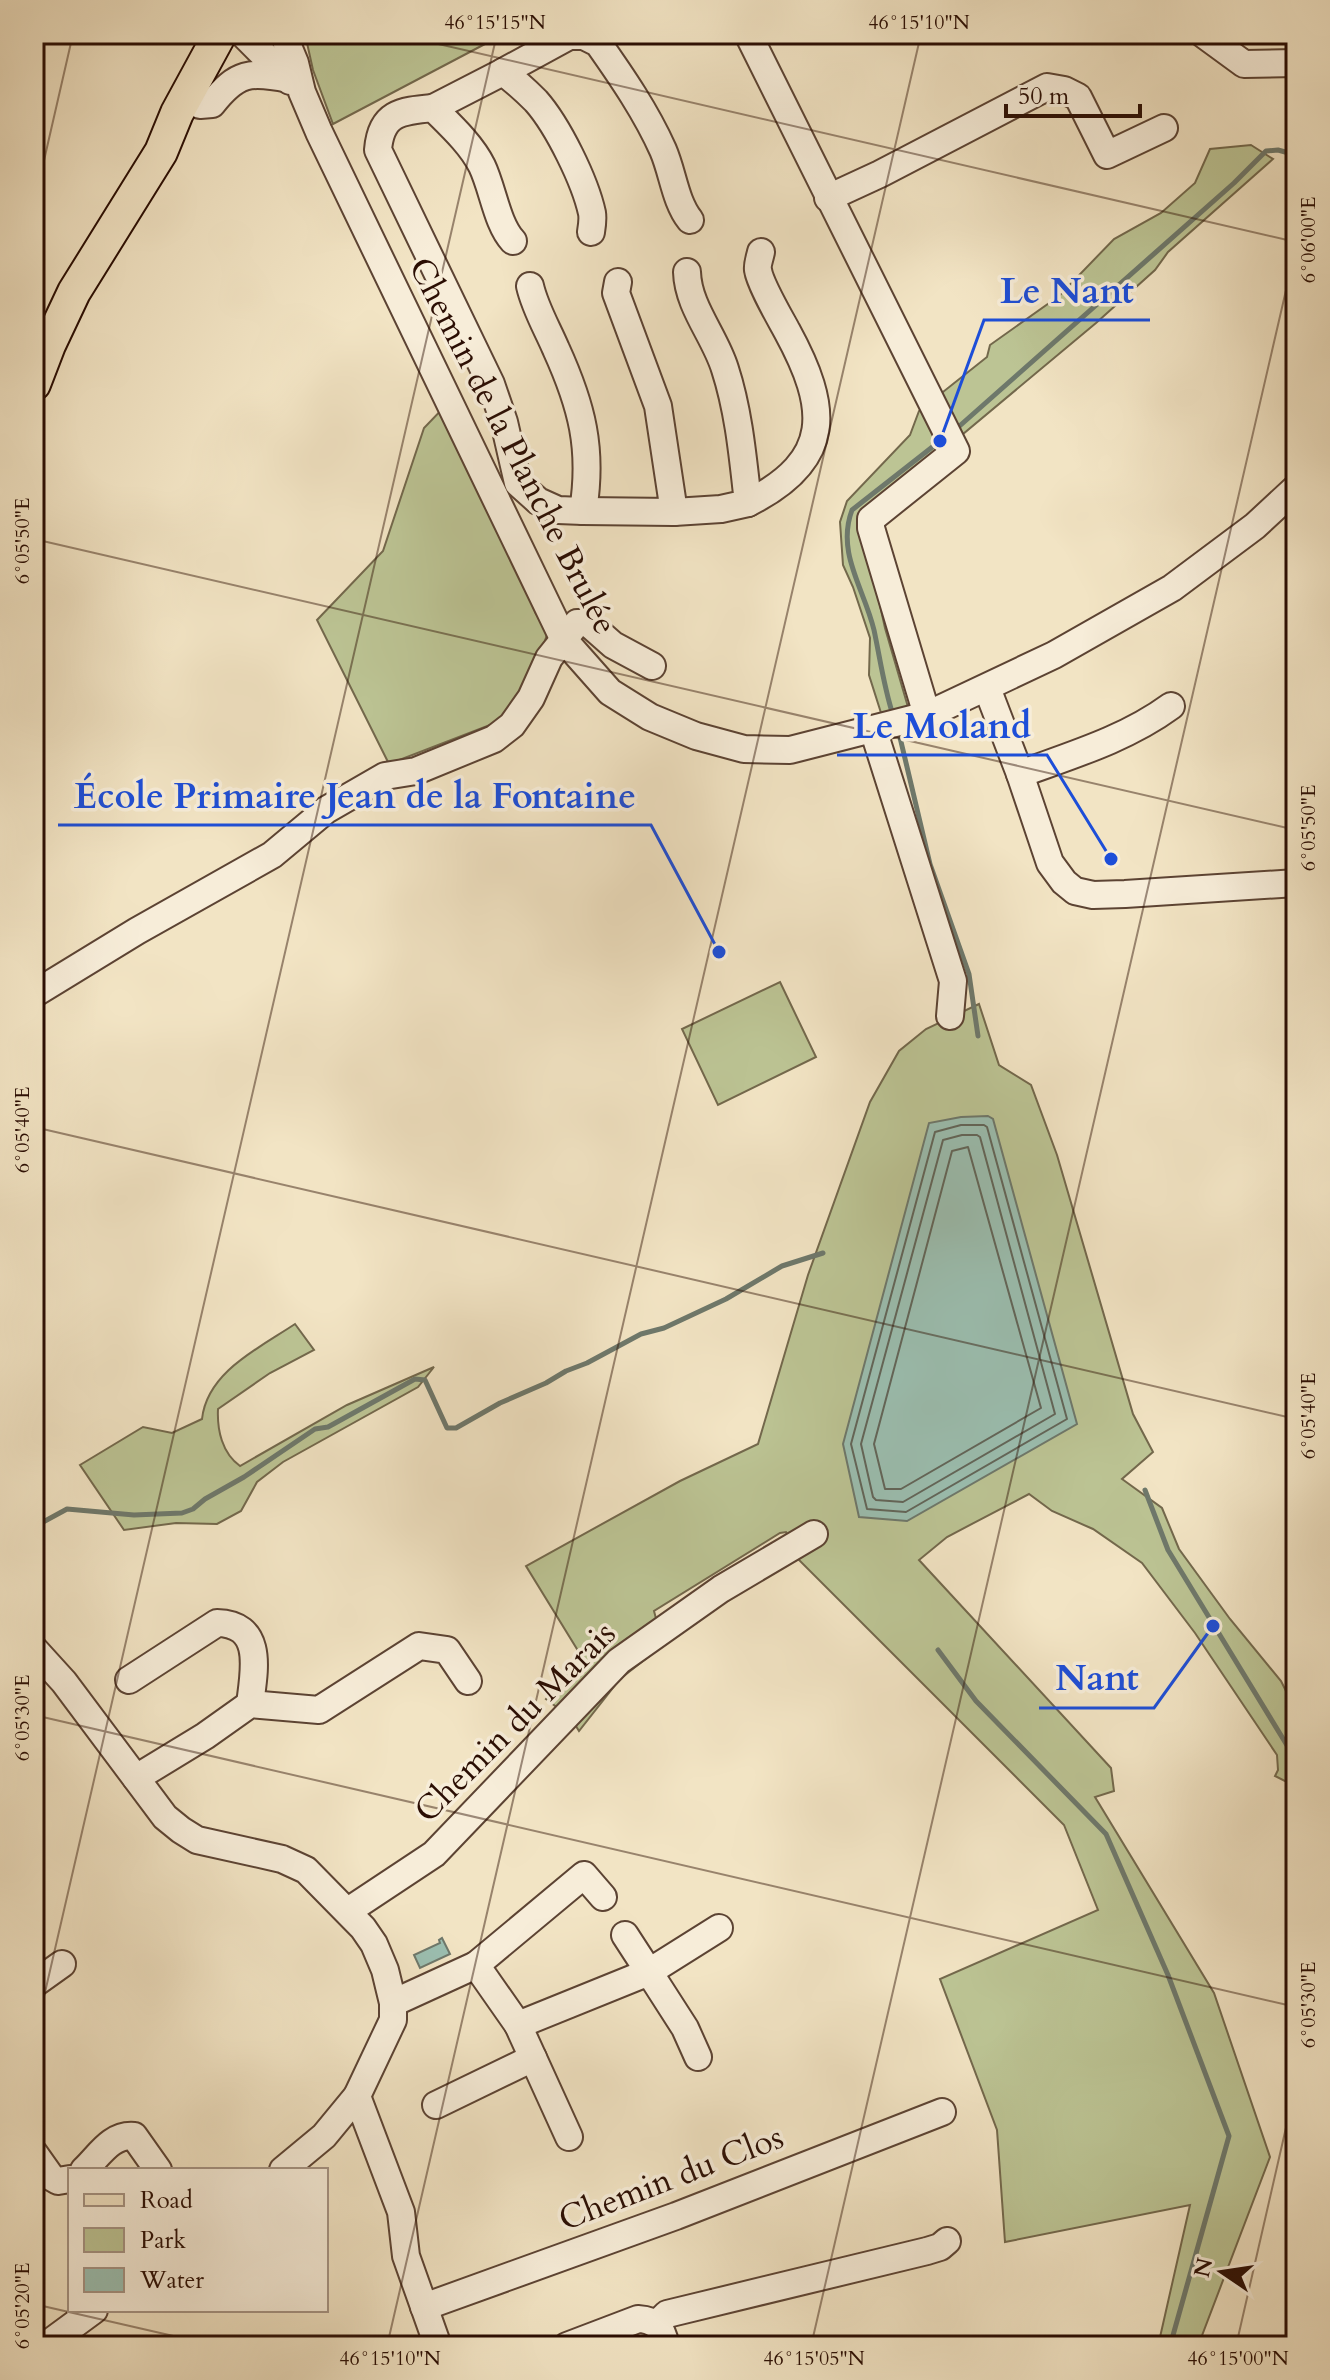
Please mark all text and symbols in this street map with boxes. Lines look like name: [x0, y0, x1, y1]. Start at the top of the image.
text: 46°15'15"N: [444, 9, 546, 36]
text: 46°15'10"N: [868, 9, 970, 36]
scale bar: [1006, 68, 1140, 118]
text: 50 m: [1018, 80, 1070, 113]
text: 6°06'00"E: [1295, 197, 1322, 283]
street label: Chemin de la Planche Brulée: [398, 250, 628, 642]
callout: Le Nant: [984, 260, 1150, 320]
text: Le Nant: [1000, 267, 1134, 316]
text: 6°05'50"E: [9, 498, 36, 584]
callout: Le Moland: [837, 695, 1047, 755]
text: Le Moland: [853, 702, 1032, 751]
callout: École Primaire Jean de la Fontaine: [58, 765, 651, 825]
text: École Primaire Jean de la Fontaine: [74, 772, 636, 821]
text: 6°05'50"E: [1295, 785, 1322, 871]
text: 6°05'40"E: [9, 1087, 36, 1173]
text: 6°05'40"E: [1295, 1373, 1322, 1459]
street label: Chemin du Marais: [404, 1611, 626, 1833]
callout: Nant: [1039, 1648, 1154, 1708]
text: Nant: [1055, 1654, 1139, 1703]
text: 6°05'30"E: [9, 1675, 36, 1761]
text: 6°05'30"E: [1295, 1962, 1322, 2048]
street label: Chemin du Clos: [552, 2114, 790, 2242]
legend: [68, 2168, 328, 2312]
text: Road: [140, 2184, 193, 2217]
text: Park: [140, 2224, 186, 2257]
north arrow: [1182, 2232, 1262, 2312]
text: N: [1187, 2255, 1220, 2280]
text: 6°05'20"E: [9, 2263, 36, 2349]
text: Water: [139, 2264, 204, 2297]
text: 46°15'10"N: [339, 2345, 441, 2372]
text: 46°15'05"N: [763, 2345, 865, 2372]
text: 46°15'00"N: [1187, 2345, 1289, 2372]

